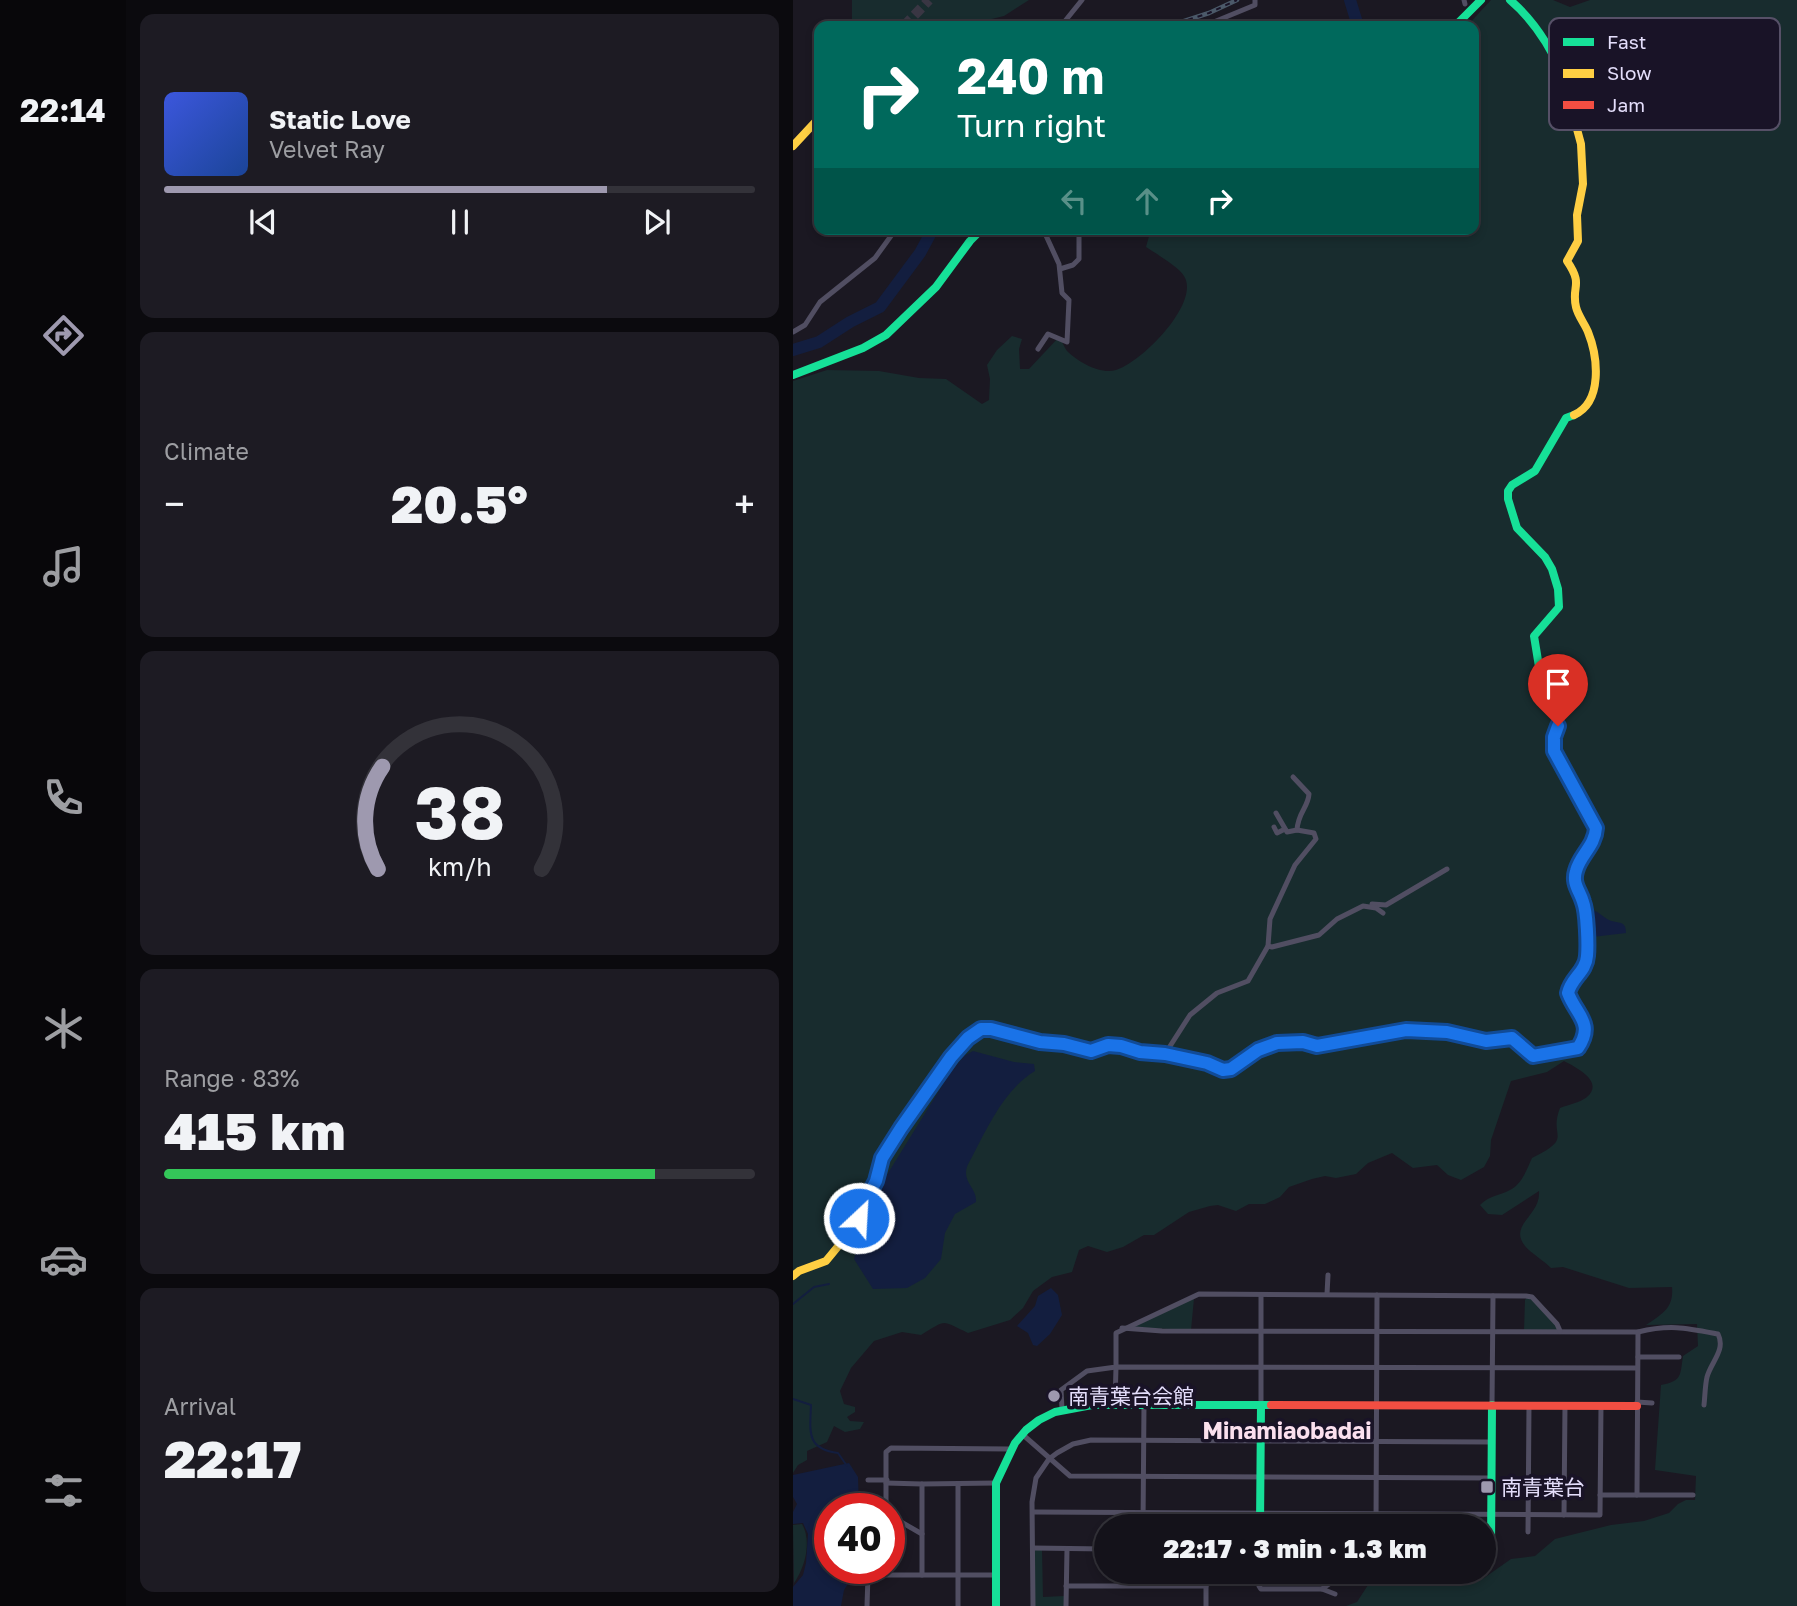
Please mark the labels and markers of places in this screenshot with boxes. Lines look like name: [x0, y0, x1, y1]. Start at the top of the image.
pin: [1528, 654, 1588, 726]
place label: 南青葉台会館: [1068, 1383, 1194, 1409]
marker: 南青葉台会館: [1046, 1388, 1062, 1404]
place label: 南青葉台: [1501, 1474, 1585, 1500]
marker: 南青葉台: [1479, 1479, 1495, 1495]

